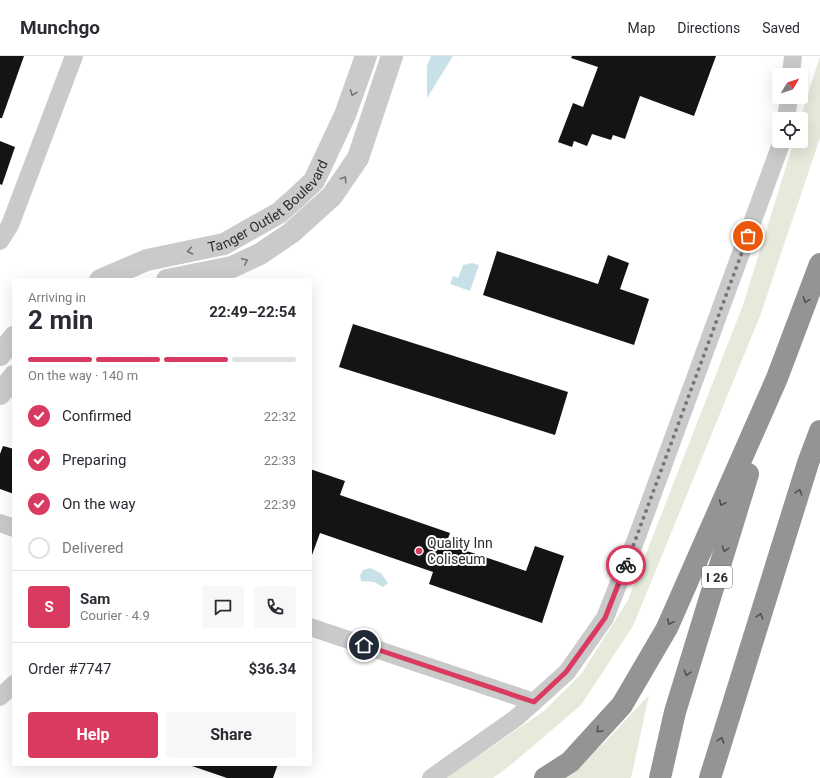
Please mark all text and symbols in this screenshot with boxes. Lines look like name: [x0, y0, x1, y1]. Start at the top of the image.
text: Munchgo: [20, 16, 100, 39]
text: Map: [628, 20, 655, 36]
text: Directions: [677, 20, 740, 36]
text: Saved: [762, 20, 800, 36]
north arrow: [772, 68, 808, 104]
map controls: [772, 68, 808, 148]
one-way arrow: [349, 89, 358, 96]
button: locate: [772, 112, 808, 148]
street label: Tanger Outlet Boulevard: [206, 157, 331, 255]
one-way arrow: [339, 176, 347, 183]
pin: [731, 219, 765, 253]
icon: bag: [737, 225, 759, 247]
one-way arrow: [187, 247, 193, 255]
one-way arrow: [241, 258, 248, 266]
text: Arriving in: [28, 290, 86, 305]
one-way arrow: [803, 297, 811, 304]
text: 22:49–22:54: [209, 303, 296, 321]
text: 2 min: [28, 305, 93, 335]
text: On the way · 140 m: [28, 368, 138, 383]
icon: check: [28, 405, 50, 427]
text: Confirmed: [62, 407, 132, 425]
text: 22:32: [264, 409, 296, 424]
icon: check: [28, 449, 50, 471]
text: Preparing: [62, 451, 126, 469]
text: 22:33: [264, 453, 296, 468]
one-way arrow: [794, 489, 803, 496]
icon: check: [28, 493, 50, 515]
text: On the way: [62, 495, 136, 513]
text: 22:39: [264, 497, 296, 512]
one-way arrow: [719, 499, 727, 506]
place label: Quality Inn Coliseum: [427, 535, 493, 567]
text: Delivered: [62, 539, 124, 557]
courier: [606, 545, 646, 585]
one-way arrow: [721, 545, 730, 552]
marker: Quality Inn Coliseum: [414, 546, 424, 556]
icon: bike: [615, 554, 637, 576]
road number: I 26: [702, 566, 732, 588]
button: chat: [202, 586, 244, 628]
button: phone: [254, 586, 296, 628]
text: Sam: [80, 590, 110, 608]
text: S: [44, 598, 54, 616]
text: Courier · 4.9: [80, 608, 150, 623]
one-way arrow: [755, 613, 764, 620]
one-way arrow: [667, 618, 675, 625]
pin: [347, 628, 381, 662]
icon: home: [353, 634, 375, 656]
text: Order #7747: [28, 660, 111, 678]
text: $36.34: [249, 660, 296, 678]
one-way arrow: [683, 669, 692, 676]
button: Help: [28, 712, 158, 758]
button: Share: [166, 712, 296, 758]
one-way arrow: [596, 725, 604, 733]
one-way arrow: [716, 737, 725, 744]

